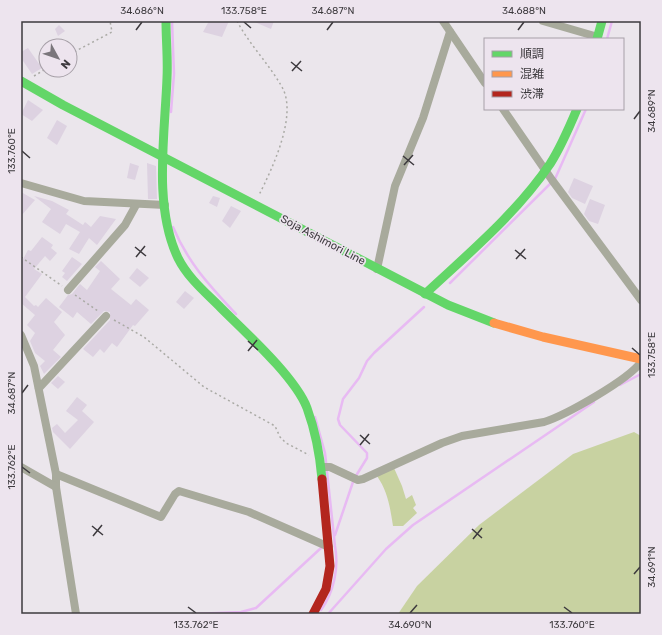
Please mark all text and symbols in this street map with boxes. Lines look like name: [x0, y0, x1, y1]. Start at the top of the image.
text: 34.686°N: [120, 5, 164, 17]
text: 133.758°E: [221, 5, 267, 17]
text: 34.687°N: [312, 5, 354, 17]
text: 34.688°N: [502, 5, 546, 17]
north arrow: [38, 38, 78, 78]
legend: [484, 38, 624, 110]
text: 順調: [520, 47, 544, 61]
text: N: [58, 57, 73, 71]
text: 混雑: [520, 67, 544, 81]
text: 渋滞: [520, 87, 544, 101]
text: 34.689°N: [646, 89, 658, 133]
text: 133.760°E: [6, 128, 18, 174]
street label: Soja Ashimori Line: [278, 212, 368, 268]
text: 133.758°E: [646, 332, 658, 378]
text: 34.687°N: [6, 372, 18, 414]
text: 133.762°E: [6, 444, 18, 490]
text: 34.691°N: [646, 546, 658, 588]
text: 133.762°E: [173, 619, 219, 631]
text: 34.690°N: [388, 619, 432, 631]
text: 133.760°E: [549, 619, 595, 631]

